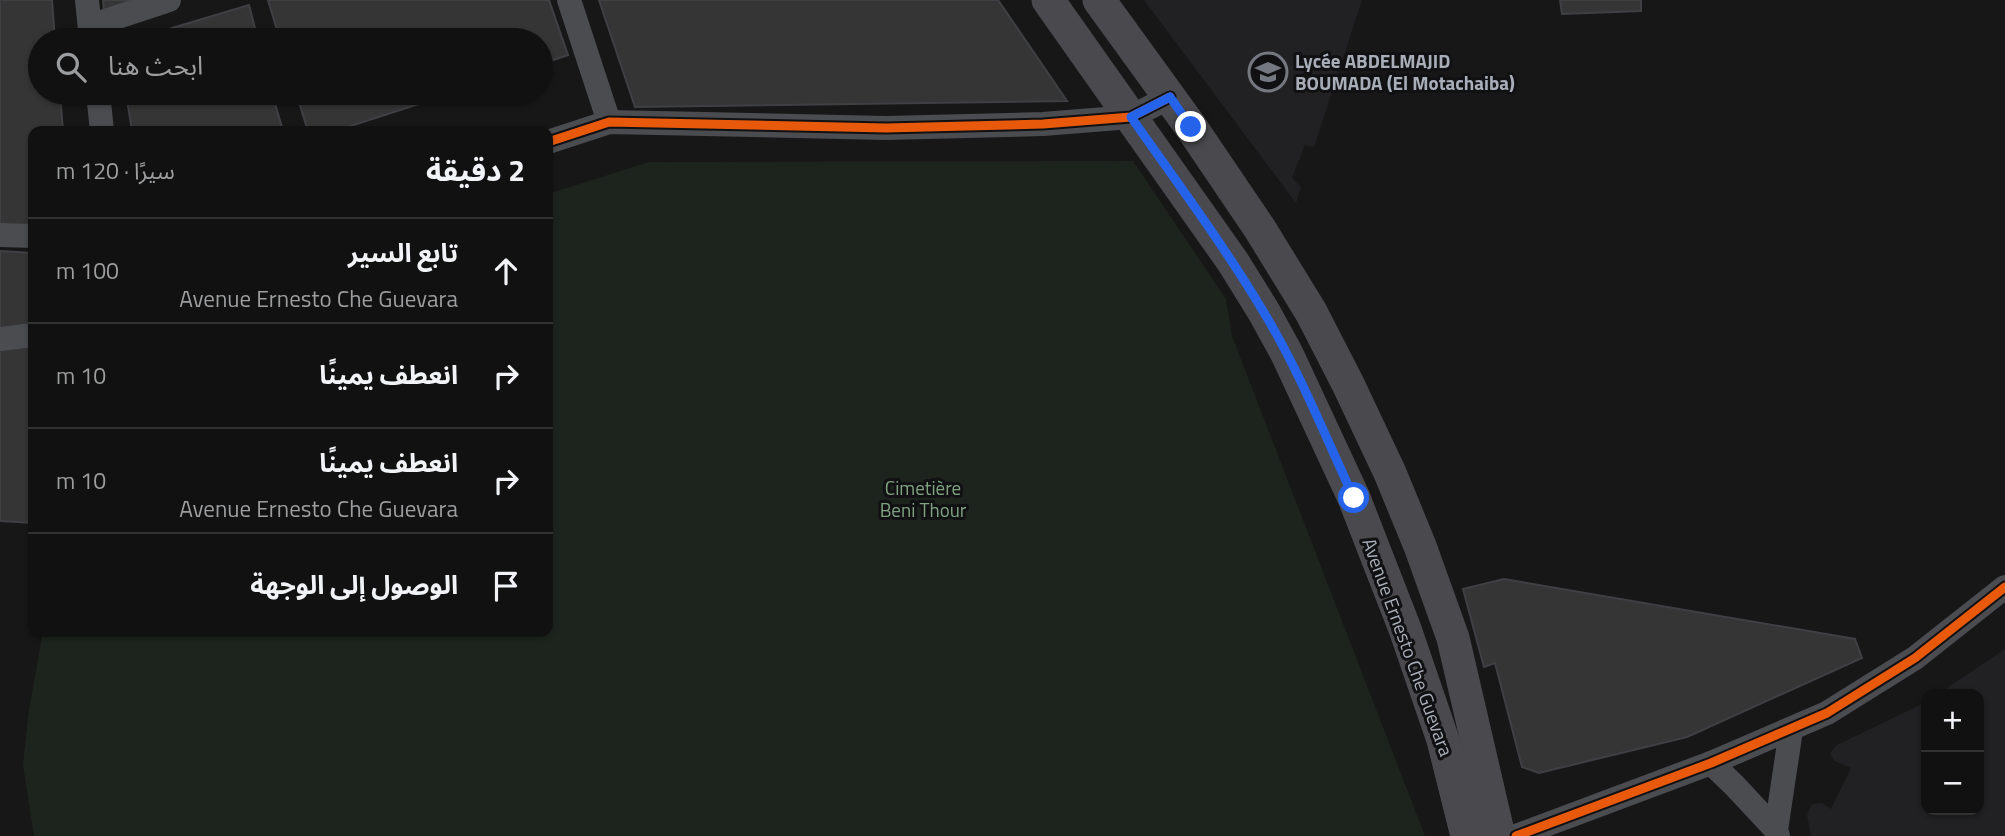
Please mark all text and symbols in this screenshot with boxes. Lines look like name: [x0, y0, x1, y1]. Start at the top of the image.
search box: [28, 28, 553, 105]
text: ابحث هنا: [108, 46, 203, 85]
place label: Lycée ABDELMAJID BOUMADA (El Motachaiba): [1295, 46, 1515, 97]
icon: search: [52, 48, 90, 86]
school or university icon: Lycée ABDELMAJID BOUMADA (El Motachaiba): [1247, 51, 1289, 93]
route end: [1175, 111, 1206, 142]
text: 2 دقيقة: [426, 147, 525, 193]
text: سيرًا · 120 m: [56, 153, 175, 188]
text: تابع السير: [348, 233, 458, 272]
icon: ahead: [487, 252, 525, 290]
text: 100 m: [56, 253, 119, 288]
text: Avenue Ernesto Che Guevara: [179, 281, 458, 316]
text: انعطف يمينًا: [319, 355, 458, 394]
icon: right: [487, 357, 525, 395]
text: 10 m: [56, 358, 106, 393]
text: انعطف يمينًا: [319, 443, 458, 482]
icon: right: [487, 462, 525, 500]
text: 10 m: [56, 463, 106, 498]
park label: Cimetière Beni Thour: [880, 473, 967, 524]
route start: [1338, 482, 1369, 513]
text: Avenue Ernesto Che Guevara: [179, 491, 458, 526]
street label: Avenue Ernesto Che Guevara: [1355, 534, 1462, 760]
text: الوصول إلى الوجهة: [250, 565, 458, 604]
icon: arrive: [487, 567, 525, 605]
map controls: [1921, 689, 1984, 815]
button: +: [1921, 689, 1984, 752]
button: −: [1921, 752, 1984, 815]

